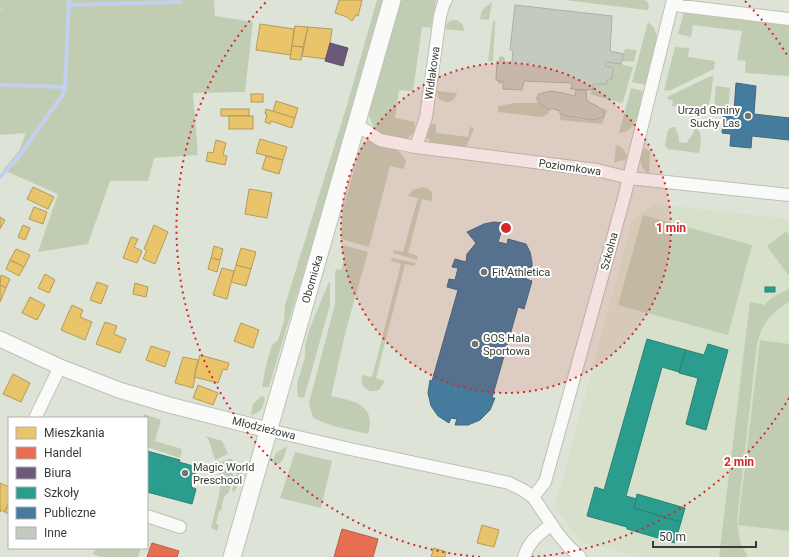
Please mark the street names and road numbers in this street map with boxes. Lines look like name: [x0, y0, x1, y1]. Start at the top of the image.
street label: Widłakowa: [422, 46, 443, 101]
street label: Poziomkowa: [538, 157, 602, 178]
street label: Szkolna: [598, 231, 621, 271]
street label: Obornicka: [299, 253, 326, 305]
street label: Młodzieżowa: [231, 414, 297, 443]

